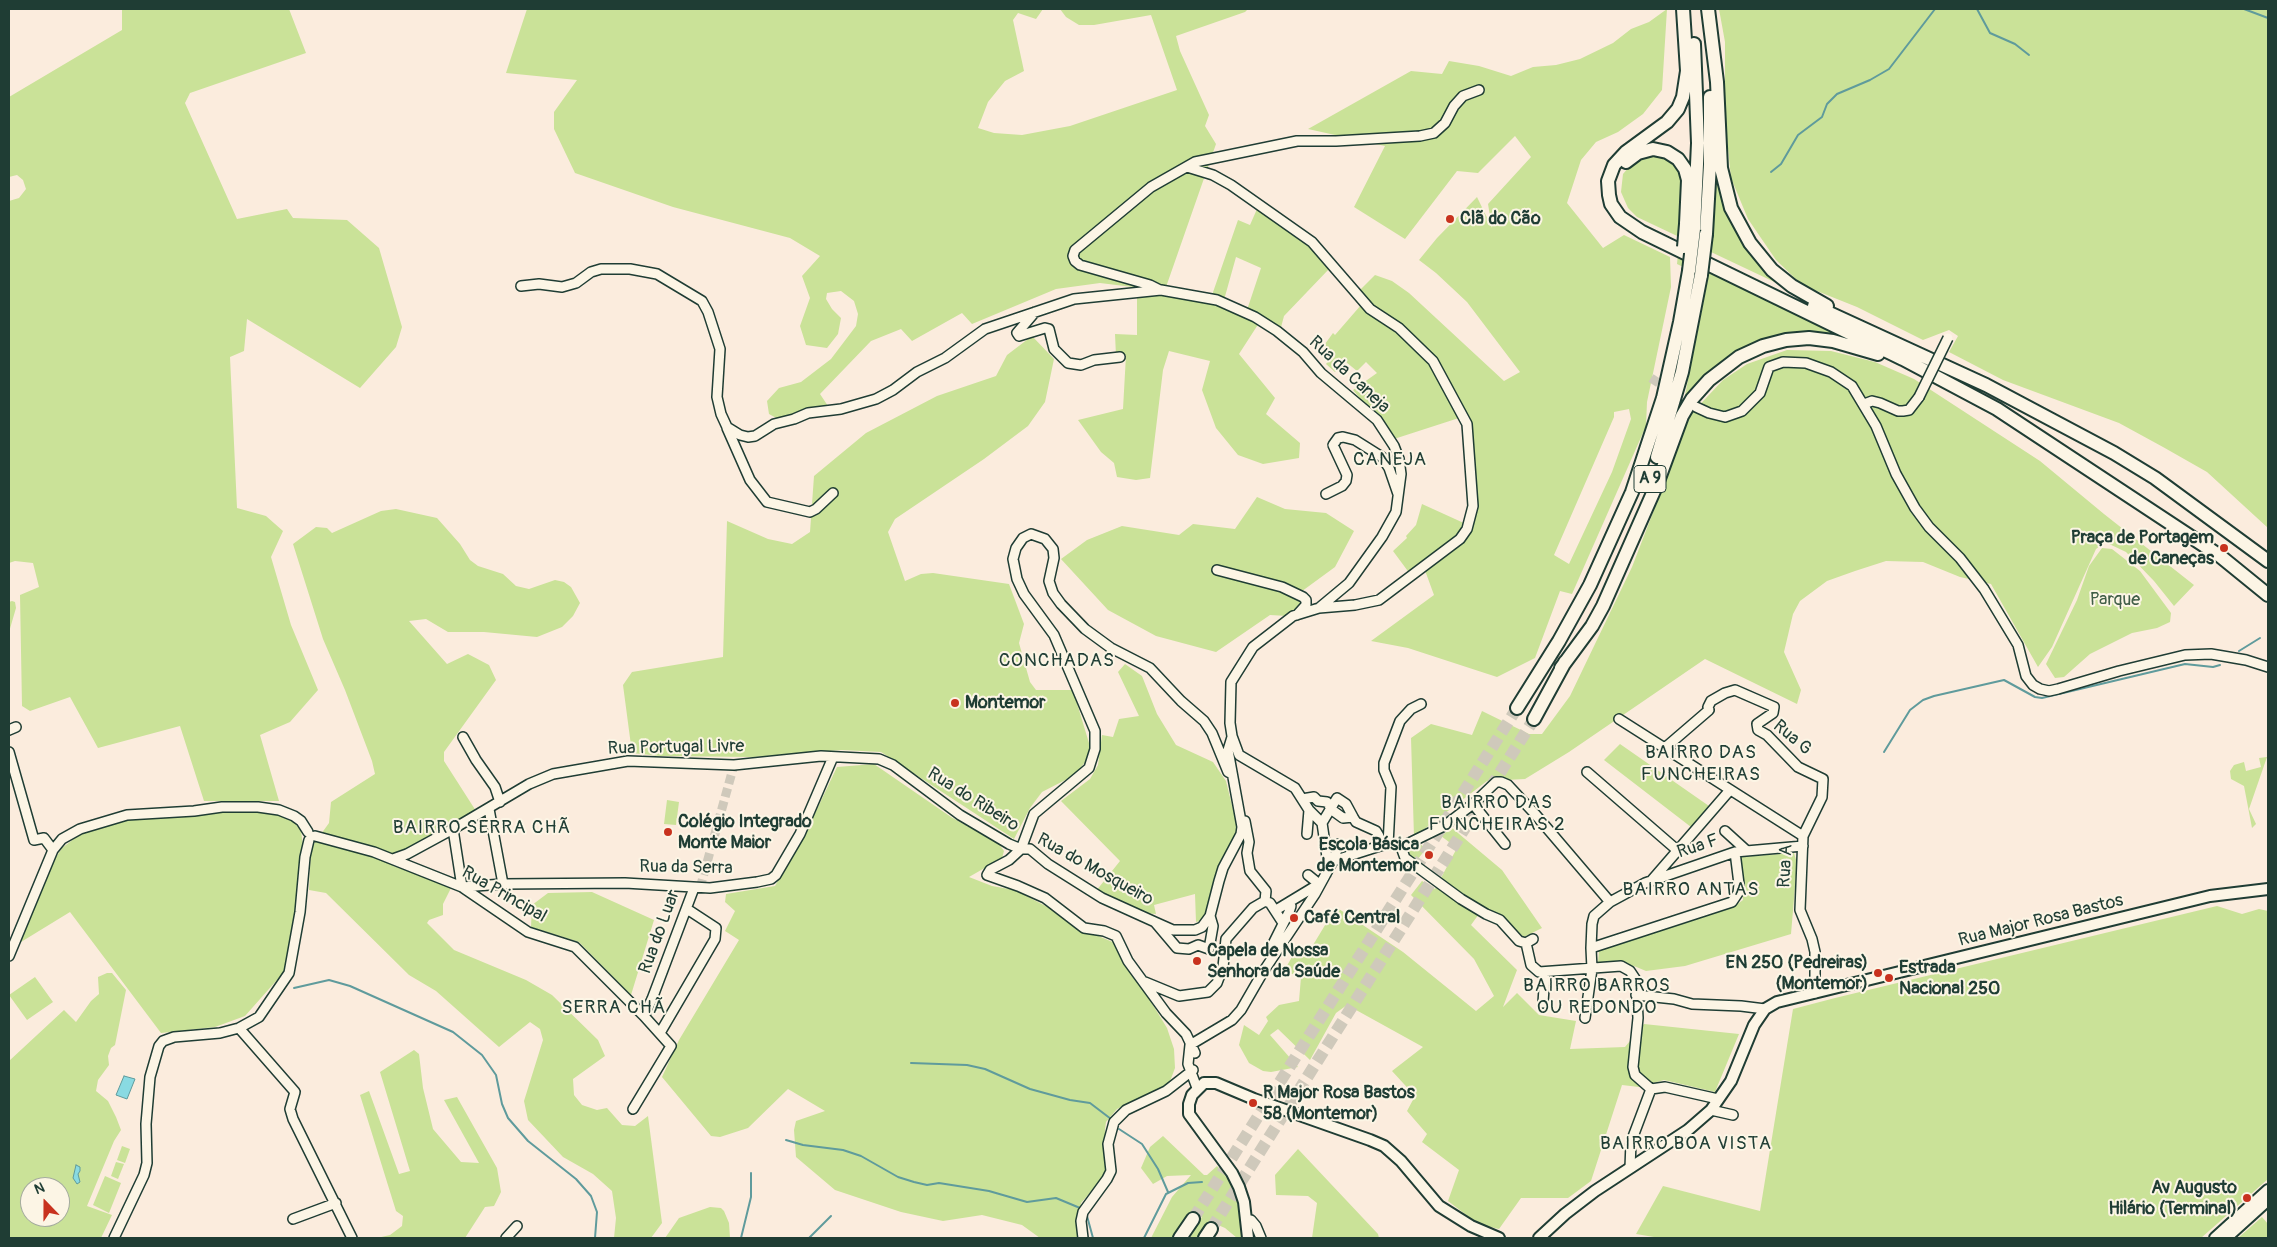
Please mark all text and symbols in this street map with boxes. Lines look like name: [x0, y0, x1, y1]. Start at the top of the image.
place label: Clã do Cão: [1460, 208, 1541, 230]
marker: Clã do Cão: [1444, 213, 1456, 225]
street label: Rua da Caneja: [1304, 332, 1394, 418]
district label: CANEJA: [1352, 449, 1428, 471]
road number: A 9: [1634, 466, 1666, 492]
place label: Praça de Portagem de Caneças: [2071, 527, 2214, 570]
marker: Praça de Portagem de Caneças: [2218, 542, 2230, 554]
park label: Parque: [2090, 589, 2140, 611]
district label: CONCHADAS: [998, 650, 1116, 672]
place label: Montemor: [965, 692, 1045, 714]
marker: Montemor: [949, 697, 961, 709]
street label: Rua G: [1768, 716, 1816, 760]
street label: Rua Portugal Livre: [608, 736, 744, 760]
district label: BAIRRO DAS FUNCHEIRAS: [1640, 742, 1762, 786]
street label: Rua do Ribeiro: [923, 763, 1023, 837]
district label: BAIRRO DAS FUNCHEIRAS 2: [1427, 792, 1567, 836]
place label: Colégio Integrado Monte Maior: [678, 811, 812, 854]
district label: BAIRRO SERRA CHÃ: [391, 817, 573, 839]
marker: Colégio Integrado Monte Maior: [662, 826, 674, 838]
street label: Rua do Mosqueiro: [1033, 829, 1157, 911]
street label: Rua F: [1674, 830, 1722, 864]
place label: Escola Básica de Montemor: [1317, 834, 1419, 876]
street label: Rua A: [1774, 844, 1798, 888]
marker: Escola Básica de Montemor: [1423, 849, 1435, 861]
street label: Rua da Serra: [639, 856, 733, 880]
street label: Rua Principal: [458, 862, 550, 928]
district label: BAIRRO ANTAS: [1621, 879, 1761, 901]
street label: Rua do Luar: [635, 887, 685, 977]
street label: Rua Major Rosa Bastos: [1956, 890, 2126, 952]
place label: Café Central: [1304, 907, 1400, 929]
marker: Café Central: [1288, 912, 1300, 924]
place label: Capela de Nossa Senhora da Saúde: [1207, 940, 1340, 982]
place label: EN 250 (Pedreiras) (Montemor): [1726, 952, 1868, 994]
marker: Capela de Nossa Senhora da Saúde: [1191, 955, 1203, 967]
place label: Estrada Nacional 250: [1899, 957, 2000, 1000]
marker: EN 250 (Pedreiras) (Montemor): [1872, 967, 1884, 979]
marker: Estrada Nacional 250: [1883, 972, 1895, 984]
district label: BAIRRO BARROS OU REDONDO: [1521, 975, 1673, 1019]
district label: SERRA CHÃ: [560, 997, 668, 1019]
place label: R Major Rosa Bastos 58 (Montemor): [1263, 1082, 1415, 1124]
marker: R Major Rosa Bastos 58 (Montemor): [1247, 1097, 1259, 1109]
district label: BAIRRO BOA VISTA: [1598, 1133, 1774, 1155]
north arrow: [20, 1177, 70, 1227]
place label: Av Augusto Hilário (Terminal): [2108, 1177, 2237, 1220]
text: N: [32, 1179, 47, 1198]
marker: Av Augusto Hilário (Terminal): [2241, 1192, 2253, 1204]

